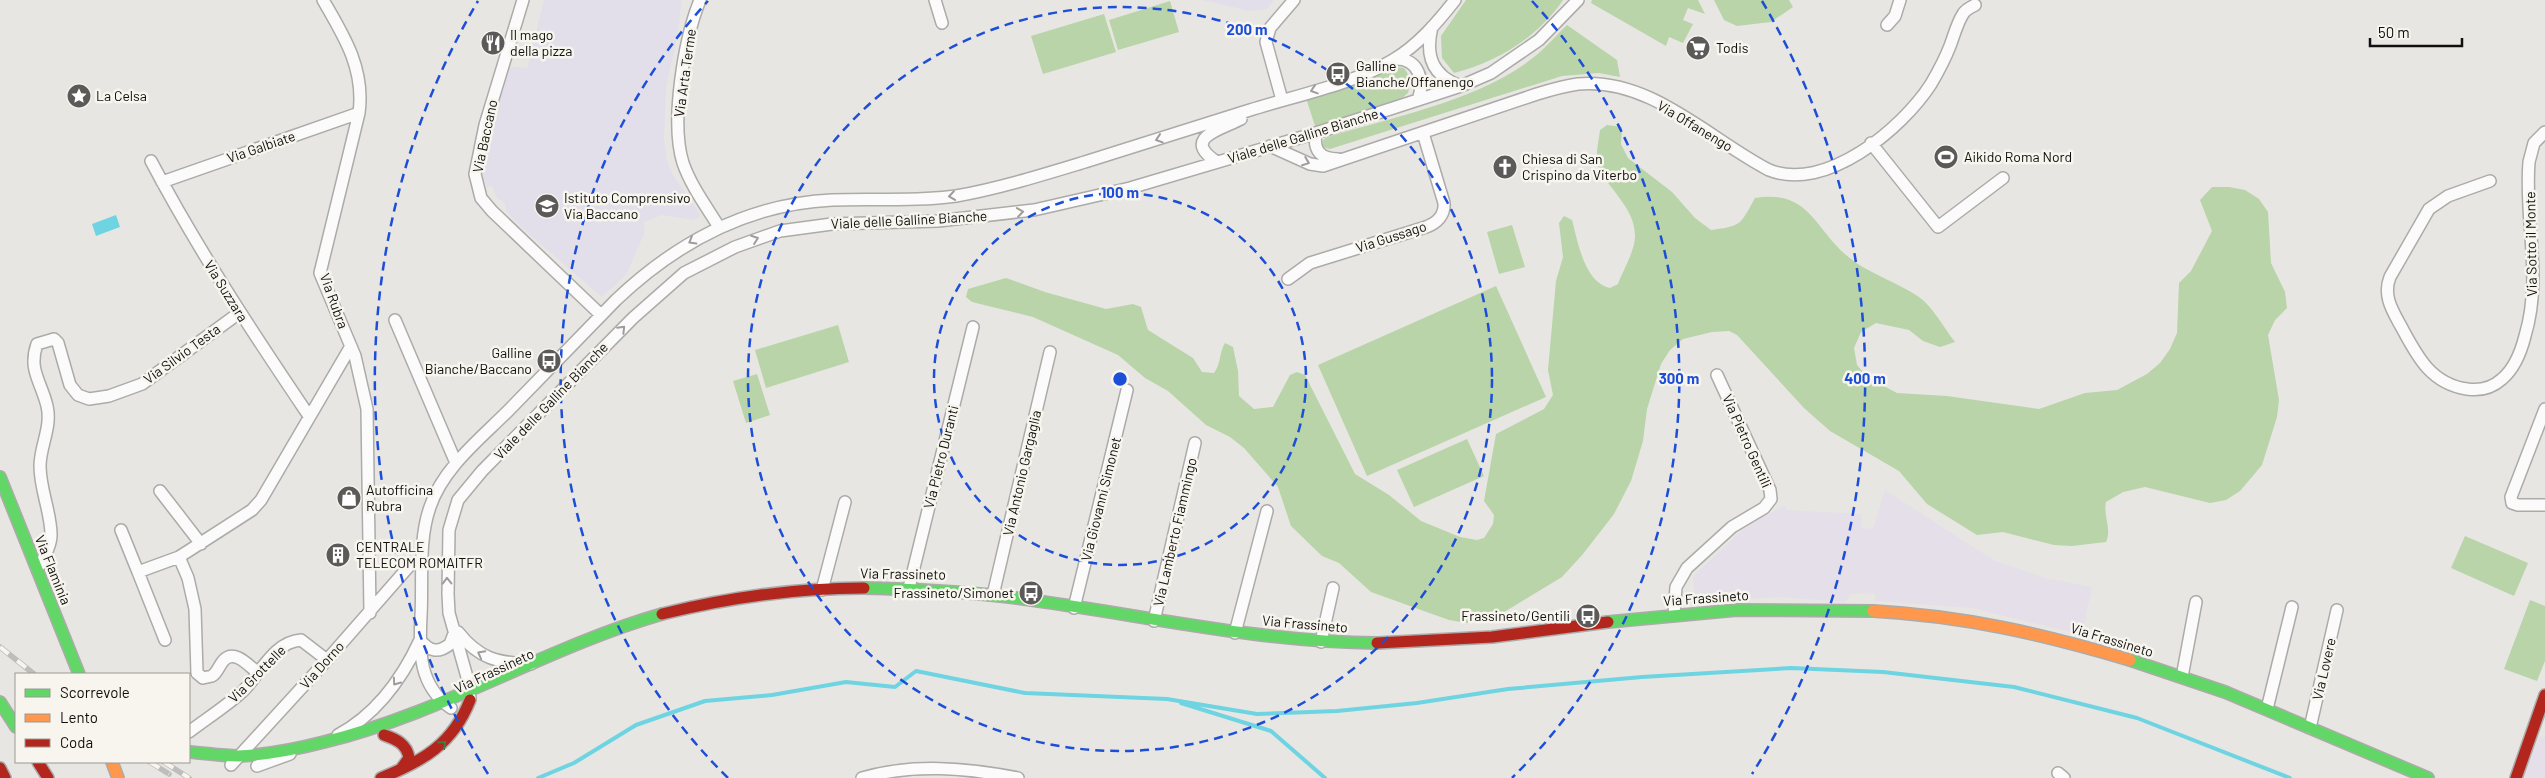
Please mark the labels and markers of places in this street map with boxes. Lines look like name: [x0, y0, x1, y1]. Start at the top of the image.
place label: Il mago della pizza: [510, 26, 572, 59]
restaurant icon: Il mago della pizza: [480, 30, 506, 56]
supermarket icon: Todis: [1685, 35, 1711, 61]
place label: Todis: [1716, 39, 1749, 56]
place label: Galline Bianche/Offanengo: [1356, 57, 1474, 90]
bus stop icon: Galline Bianche/Offanengo: [1325, 61, 1351, 87]
place icon: La Celsa: [66, 83, 92, 109]
place label: La Celsa: [96, 87, 147, 104]
sports icon: Aikido Roma Nord: [1933, 144, 1959, 170]
place label: Aikido Roma Nord: [1964, 148, 2072, 165]
place label: Chiesa di San Crispino da Viterbo: [1522, 150, 1637, 183]
church icon: Chiesa di San Crispino da Viterbo: [1492, 154, 1518, 180]
place label: Istituto Comprensivo Via Baccano: [564, 189, 691, 222]
school or university icon: Istituto Comprensivo Via Baccano: [534, 193, 560, 219]
place label: Galline Bianche/Baccano: [425, 344, 532, 377]
bus stop icon: Galline Bianche/Baccano: [536, 348, 562, 374]
centre of rings: [1111, 370, 1129, 388]
place label: Autofficina Rubra: [366, 481, 433, 514]
shop icon: Autofficina Rubra: [336, 485, 362, 511]
place label: CENTRALE TELECOM ROMAITFR: [356, 538, 483, 571]
building icon: CENTRALE TELECOM ROMAITFR: [325, 542, 351, 568]
bus stop icon: Frassineto/Simonet: [1018, 580, 1044, 606]
place label: Frassineto/Simonet: [894, 584, 1014, 601]
bus stop icon: Frassineto/Gentili: [1575, 603, 1601, 629]
place label: Frassineto/Gentili: [1461, 607, 1570, 624]

